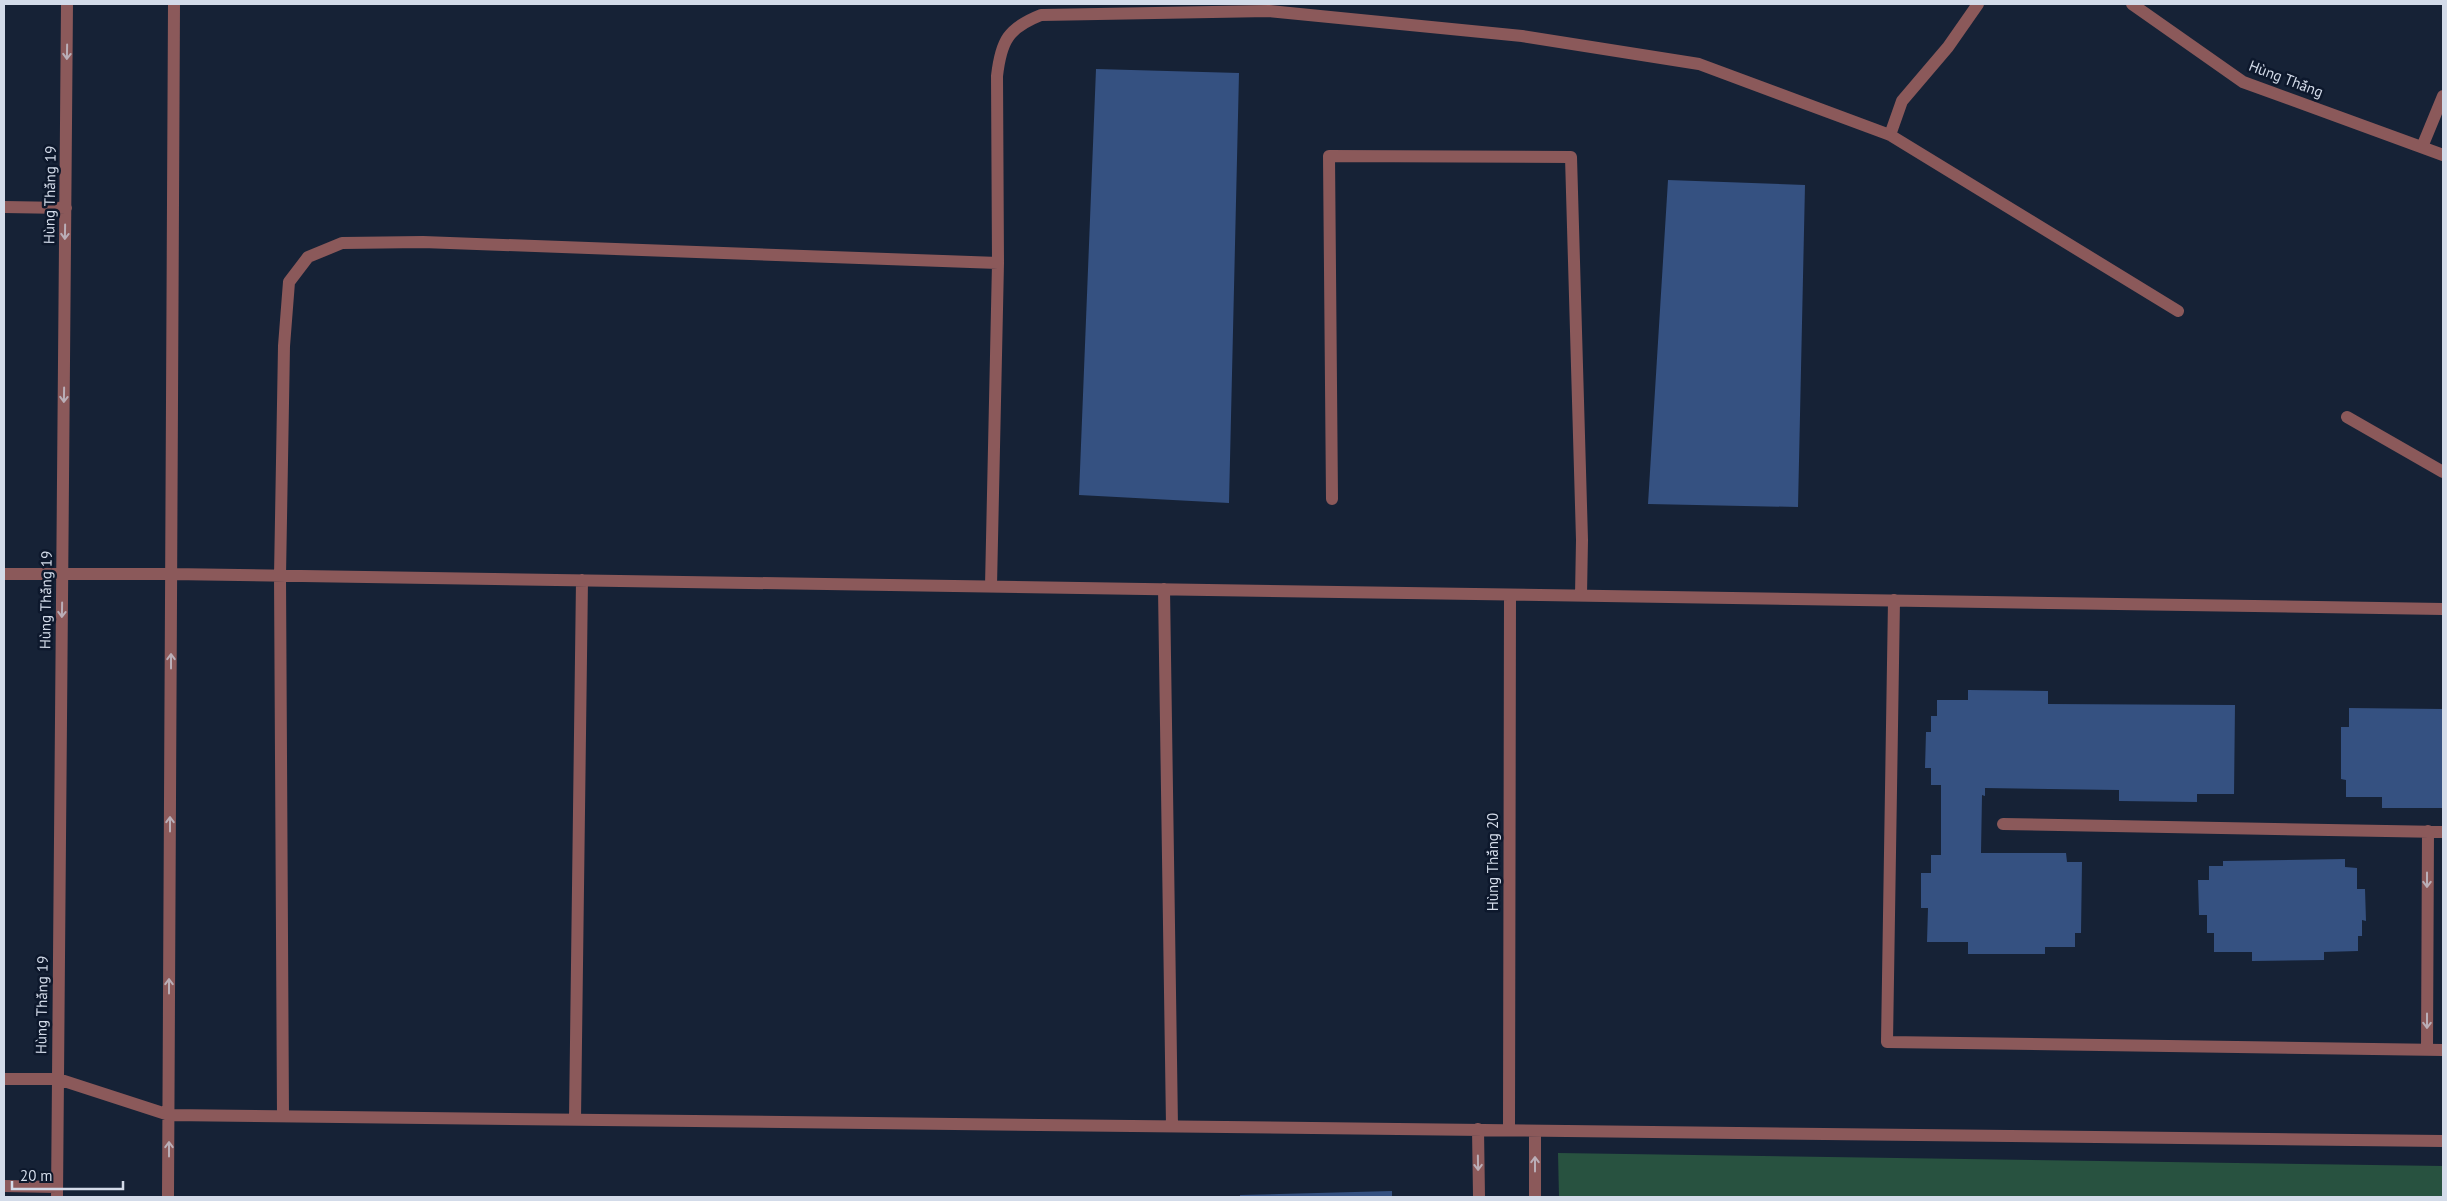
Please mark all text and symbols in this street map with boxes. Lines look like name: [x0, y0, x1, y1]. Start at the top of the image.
one-way arrow: [62, 44, 72, 60]
street label: Hùng Thắng: [2246, 56, 2326, 101]
street label: Hùng Thắng 19: [39, 146, 60, 244]
one-way arrow: [61, 224, 70, 240]
one-way arrow: [59, 386, 69, 403]
street label: Hùng Thắng 19: [35, 551, 56, 649]
one-way arrow: [57, 602, 67, 618]
one-way arrow: [166, 653, 176, 670]
street label: Hùng Thắng 20: [1483, 813, 1502, 911]
one-way arrow: [165, 816, 175, 832]
one-way arrow: [2422, 872, 2432, 888]
street label: Hùng Thắng 19: [31, 956, 52, 1054]
one-way arrow: [164, 978, 174, 994]
one-way arrow: [2422, 1012, 2432, 1028]
one-way arrow: [164, 1141, 174, 1157]
one-way arrow: [1474, 1155, 1483, 1171]
one-way arrow: [1530, 1156, 1540, 1172]
scale bar: [12, 1158, 124, 1190]
text: 20 m: [20, 1166, 53, 1185]

